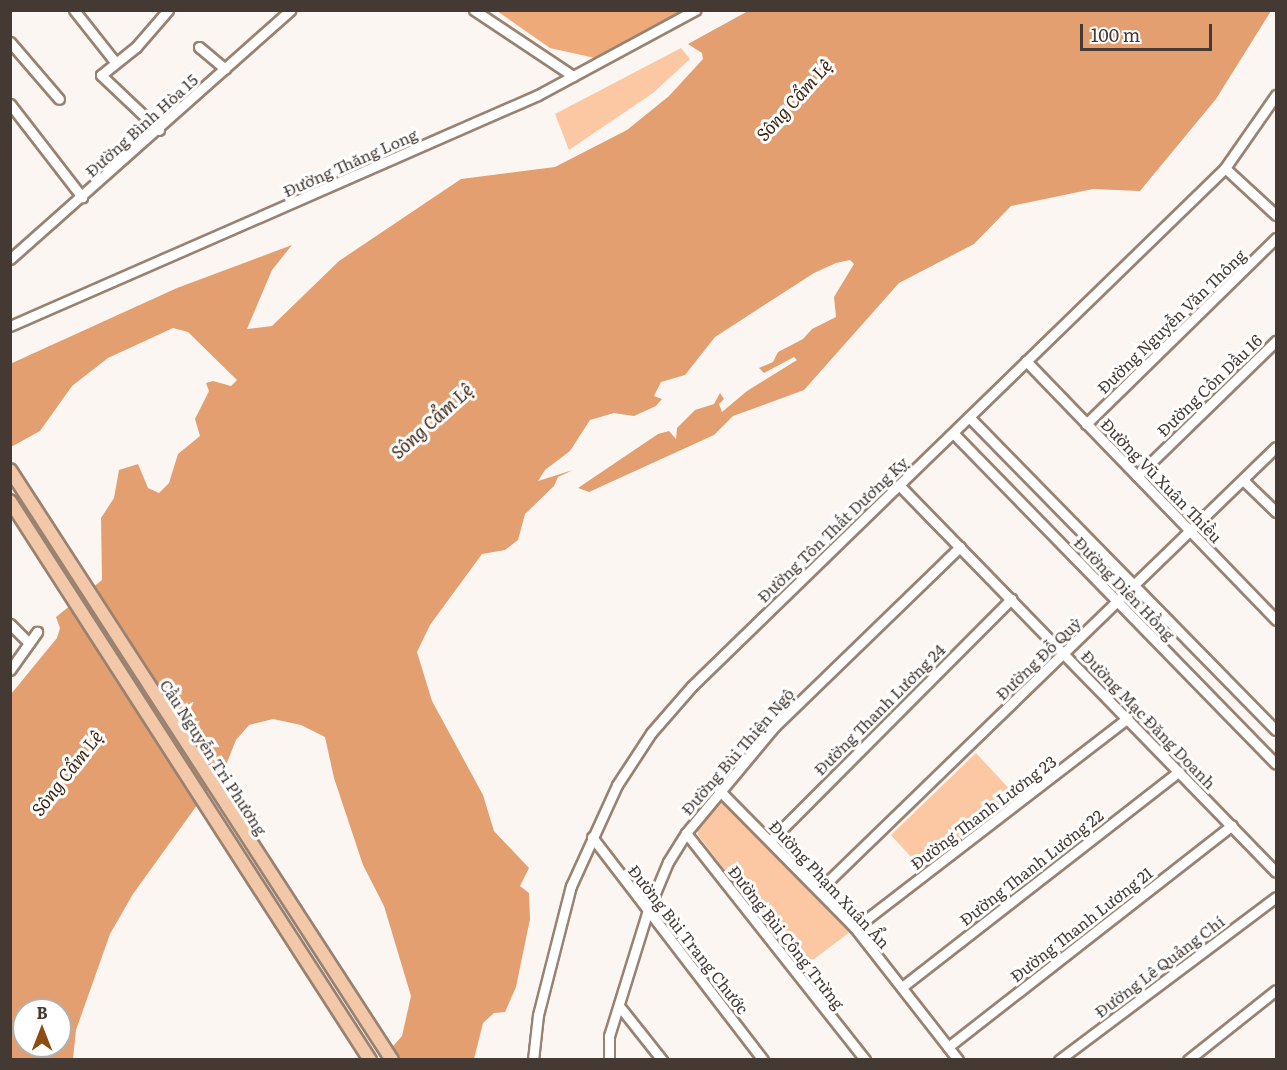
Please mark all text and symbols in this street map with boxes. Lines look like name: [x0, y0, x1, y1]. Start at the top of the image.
scale bar: [1083, 12, 1215, 50]
text: 100 m: [1091, 21, 1140, 48]
water label: Sông Cẩm Lệ: [752, 55, 836, 145]
street label: Đường Bình Hòa 15: [81, 70, 201, 180]
street label: Đường Thăng Long: [280, 124, 420, 200]
street label: Đường Nguyễn Văn Thông: [1093, 245, 1249, 397]
street label: Đường Cồn Dầu 16: [1153, 330, 1265, 440]
water label: Sông Cẩm Lệ: [387, 379, 477, 463]
street label: Đường Vũ Xuân Thiều: [1098, 414, 1226, 546]
street label: Đường Tôn Thất Dương Kỵ: [753, 452, 911, 606]
street label: Đường Diên Hồng: [1071, 532, 1179, 644]
street label: Đường Đỗ Quỳ: [991, 613, 1085, 703]
street label: Đường Thanh Lương 24: [809, 639, 949, 779]
street label: Đường Mạc Đăng Doanh: [1078, 646, 1220, 792]
street label: Cầu Nguyễn Tri Phương: [156, 676, 272, 838]
street label: Đường Bùi Thiện Ngộ: [677, 684, 797, 818]
water label: Sông Cẩm Lệ: [27, 726, 107, 820]
street label: Đường Thanh Lương 23: [906, 751, 1060, 873]
street label: Đường Thanh Lương 22: [955, 805, 1107, 929]
street label: Đường Phạm Xuân Ẩn: [766, 816, 894, 952]
street label: Đường Bùi Trang Chước: [625, 861, 753, 1017]
street label: Đường Bùi Công Trừng: [725, 861, 849, 1013]
street label: Đường Thanh Lương 21: [1006, 863, 1156, 985]
street label: Đường Lê Quảng Chí: [1090, 911, 1228, 1021]
north arrow: [12, 998, 72, 1058]
text: B: [36, 1000, 48, 1024]

